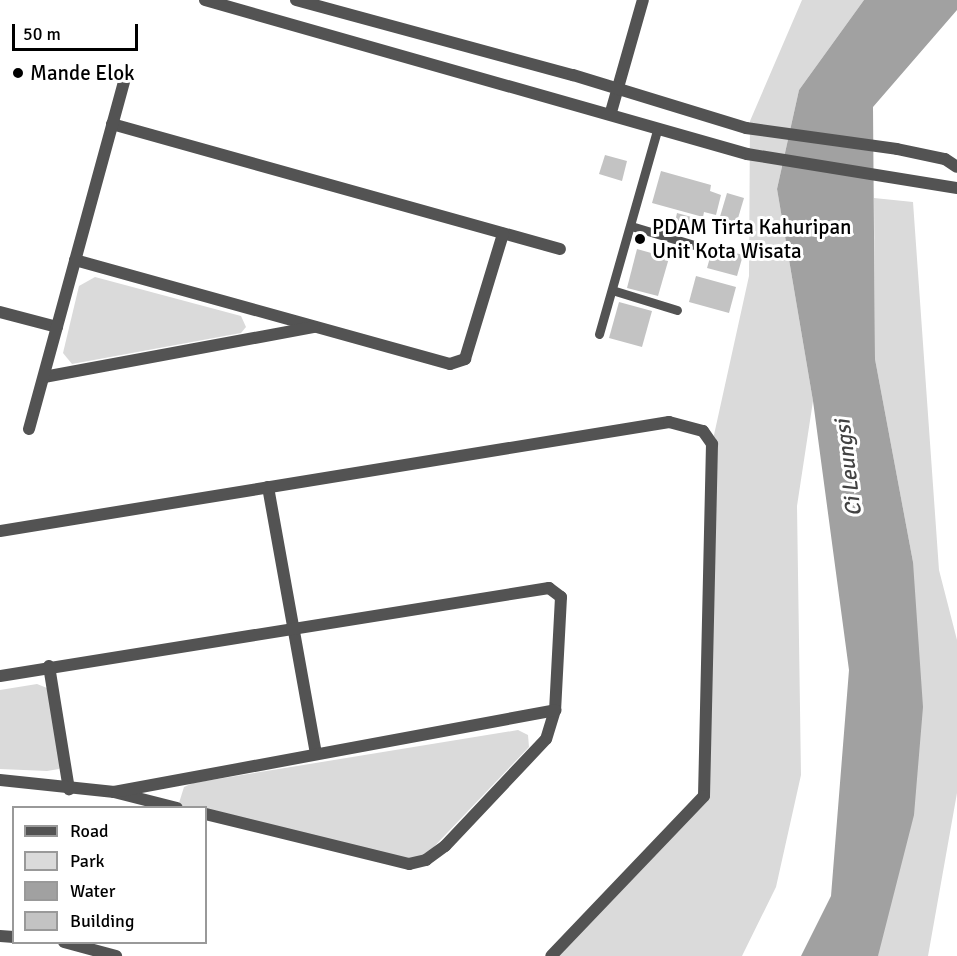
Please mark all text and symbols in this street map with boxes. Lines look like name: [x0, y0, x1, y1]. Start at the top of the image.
scale bar: [15, 12, 141, 50]
text: 50 m: [23, 23, 61, 45]
place label: Mande Elok: [30, 60, 135, 86]
marker: Mande Elok: [11, 66, 25, 80]
place label: PDAM Tirta Kahuripan Unit Kota Wisata: [652, 214, 852, 264]
marker: PDAM Tirta Kahuripan Unit Kota Wisata: [633, 232, 647, 246]
water label: Ci Leungsi: [829, 418, 867, 518]
legend: [12, 806, 207, 944]
text: Road: [70, 820, 109, 842]
text: Park: [70, 850, 105, 872]
text: Water: [70, 880, 115, 902]
text: Building: [70, 910, 134, 932]

